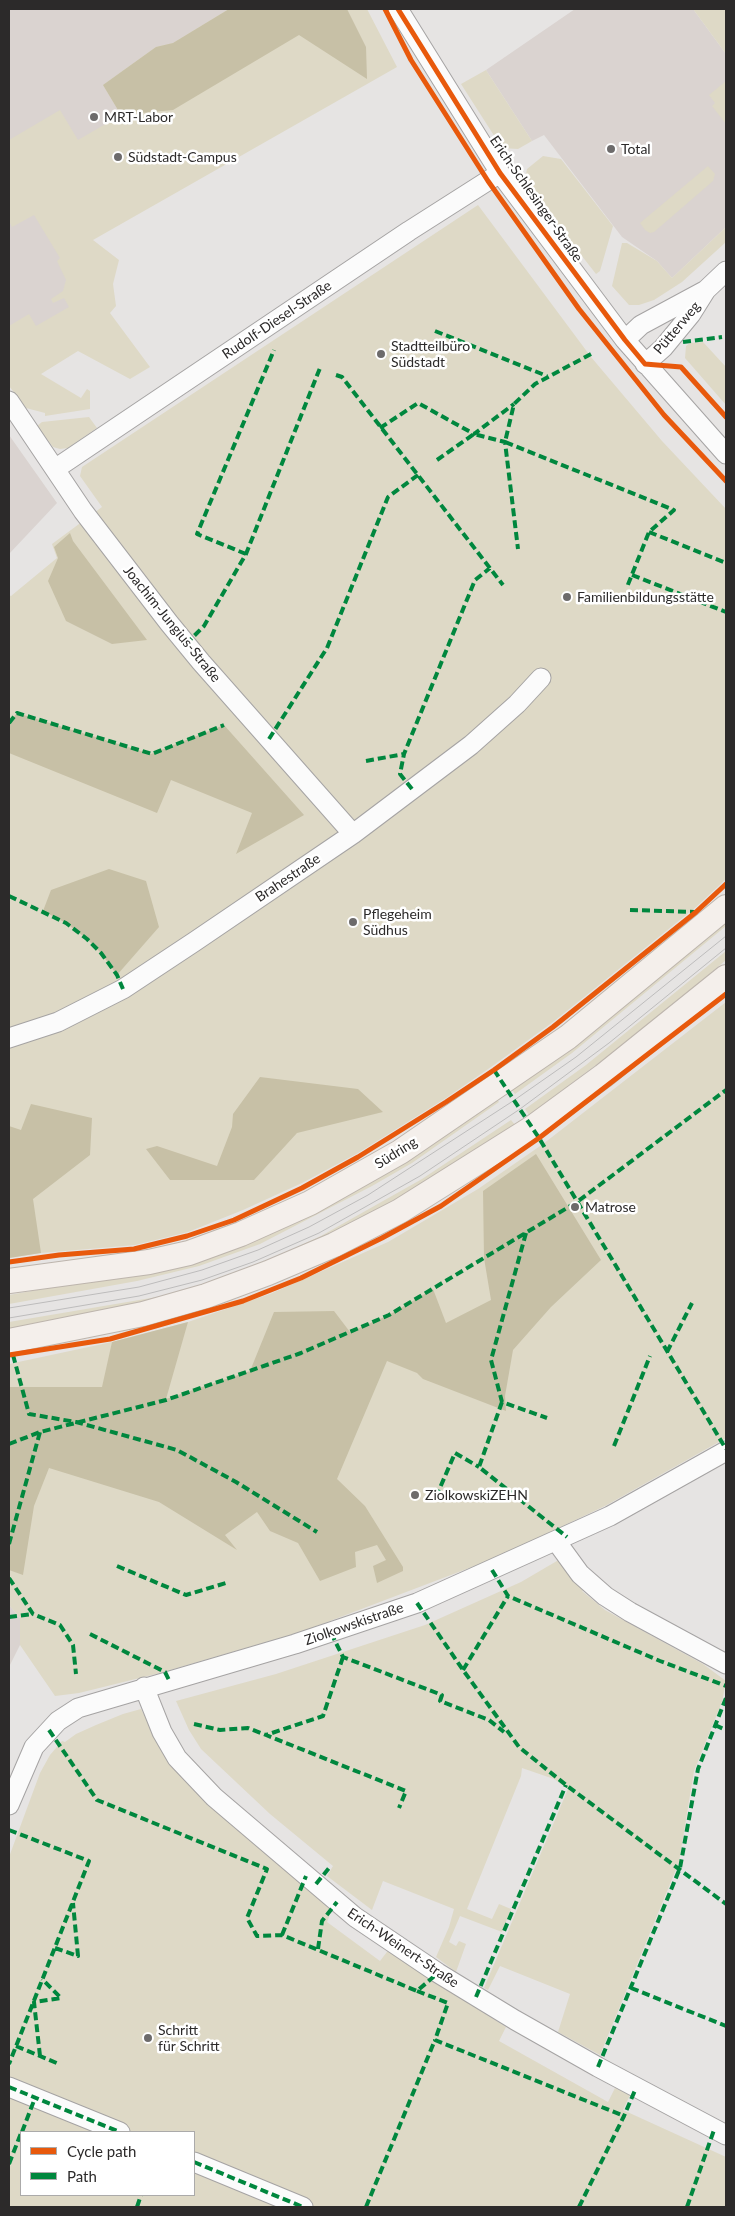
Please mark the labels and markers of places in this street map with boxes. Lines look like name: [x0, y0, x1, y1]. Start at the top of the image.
place label: MRT-Labor: [104, 109, 173, 125]
marker: MRT-Labor: [88, 111, 100, 123]
place label: Total: [621, 141, 651, 157]
marker: Total: [605, 143, 617, 155]
place label: Südstadt-Campus: [128, 149, 237, 165]
marker: Südstadt-Campus: [112, 151, 124, 163]
place label: Stadtteilbüro Südstadt: [391, 338, 470, 371]
marker: Stadtteilbüro Südstadt: [375, 348, 387, 360]
place label: Familienbildungsstätte: [577, 589, 714, 605]
marker: Familienbildungsstätte: [561, 591, 573, 603]
place label: Pflegeheim Südhus: [363, 906, 432, 939]
marker: Pflegeheim Südhus: [347, 916, 359, 928]
place label: Matrose: [585, 1199, 636, 1215]
marker: Matrose: [569, 1201, 581, 1213]
place label: ZiolkowskiZEHN: [425, 1487, 528, 1503]
marker: ZiolkowskiZEHN: [409, 1489, 421, 1501]
place label: Schritt für Schritt: [158, 2022, 219, 2054]
marker: Schritt für Schritt: [142, 2032, 154, 2044]

